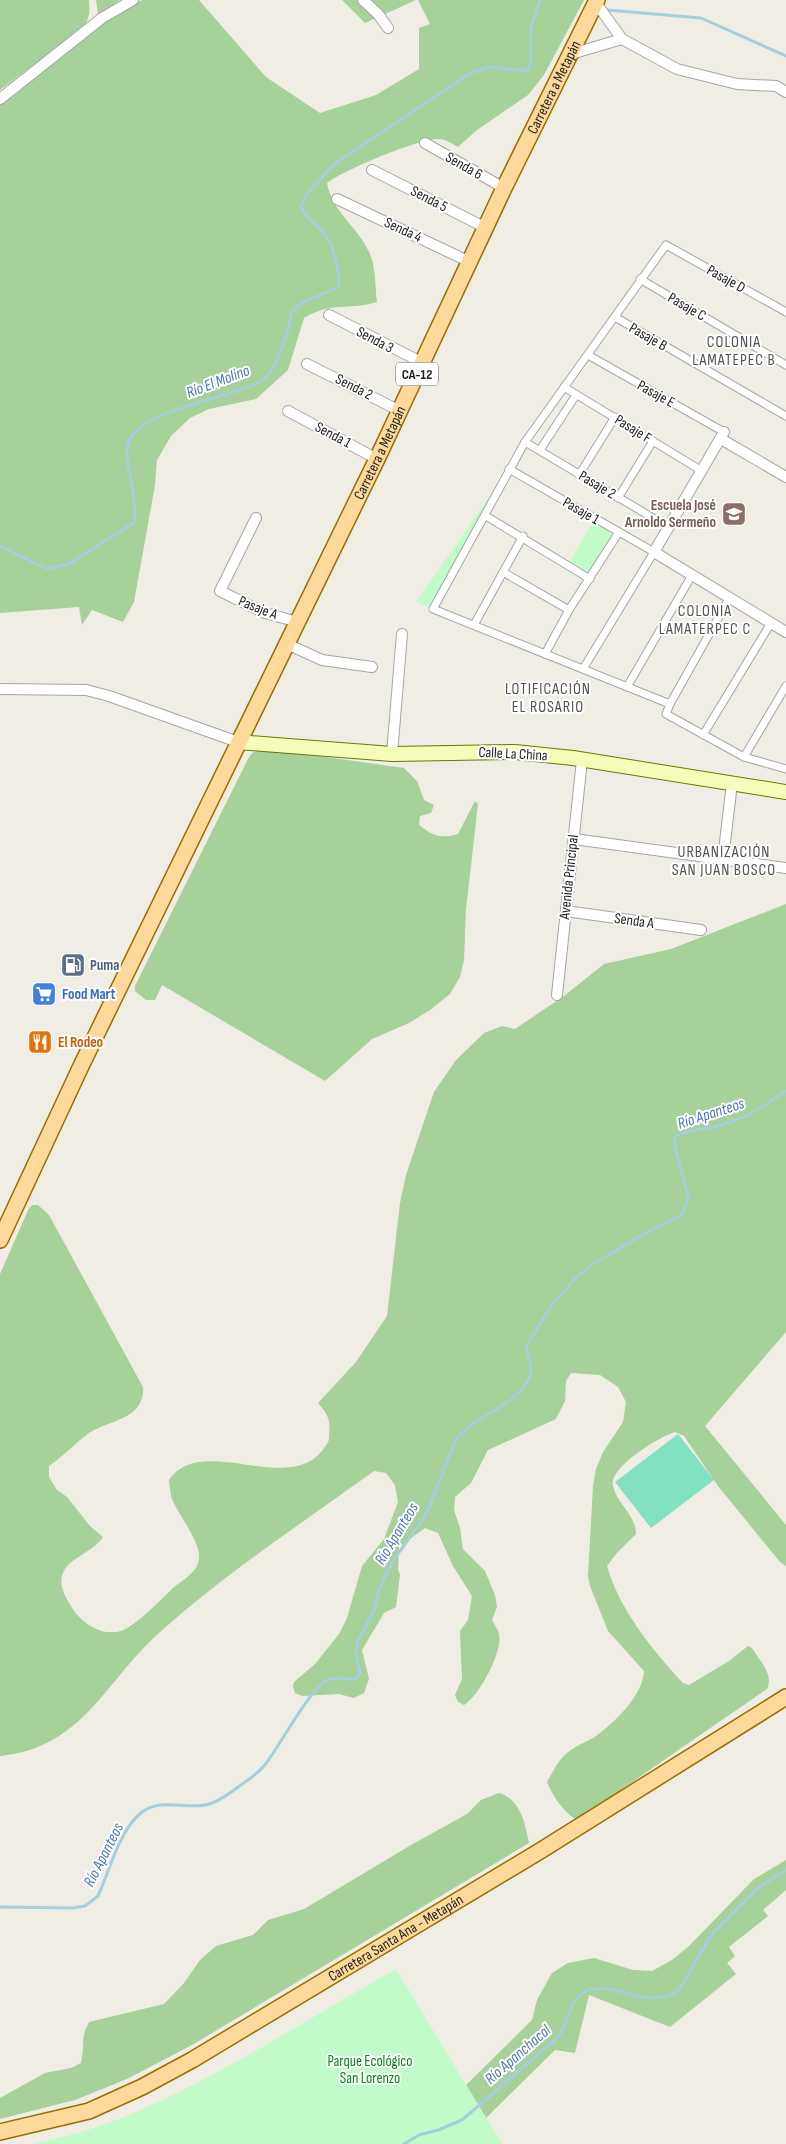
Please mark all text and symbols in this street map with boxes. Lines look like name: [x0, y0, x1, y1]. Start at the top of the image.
street label: Carretera a Metapán: [523, 37, 585, 137]
street label: Senda 6: [442, 148, 486, 184]
street label: Senda 5: [407, 182, 451, 216]
street label: Senda 4: [381, 213, 425, 247]
street label: Pasaje D: [703, 261, 749, 297]
street label: Pasaje C: [664, 288, 710, 326]
street label: Pasaje B: [626, 319, 671, 356]
street label: Senda 3: [353, 322, 397, 358]
district label: COLONIA LAMATEPEC B: [692, 333, 776, 370]
water label: Río El Molino: [184, 361, 253, 403]
road number: CA-12: [396, 362, 438, 386]
street label: Senda 2: [332, 370, 376, 404]
street label: Pasaje E: [634, 376, 678, 412]
street label: Carretera a Metapán: [349, 403, 410, 503]
street label: Pasaje F: [611, 410, 655, 448]
street label: Senda 1: [312, 418, 355, 453]
street label: Pasaje 2: [575, 466, 619, 504]
street label: Pasaje 1: [559, 493, 603, 529]
place label: Escuela José Arnoldo Sermeño: [624, 496, 716, 532]
school or university icon: Escuela José Arnoldo Sermeño: [721, 501, 747, 527]
street label: Pasaje A: [236, 592, 281, 625]
district label: COLONIA LAMATERPEC C: [659, 602, 751, 639]
district label: LOTIFICACIÓN EL ROSARIO: [505, 680, 591, 717]
street label: Calle La China: [478, 743, 548, 765]
street label: Avenida Principal: [555, 834, 583, 921]
district label: URBANIZACIÓN SAN JUAN BOSCO: [672, 843, 776, 880]
street label: Senda A: [613, 909, 656, 933]
fuel station icon: Puma: [60, 952, 86, 978]
place label: Puma: [90, 956, 119, 975]
supermarket icon: Food Mart: [31, 981, 57, 1007]
place label: Food Mart: [62, 985, 115, 1004]
restaurant icon: El Rodeo: [27, 1029, 53, 1055]
place label: El Rodeo: [58, 1033, 103, 1052]
water label: Río Apanteos: [675, 1094, 747, 1134]
water label: Río Apanteos: [371, 1499, 423, 1568]
water label: Río Apanteos: [80, 1820, 128, 1890]
street label: Carretera Santa Ana - Metapán: [325, 1890, 467, 1986]
water label: Río Apanchacal: [481, 2021, 556, 2089]
park label: Parque Ecológico San Lorenzo: [327, 2052, 413, 2088]

